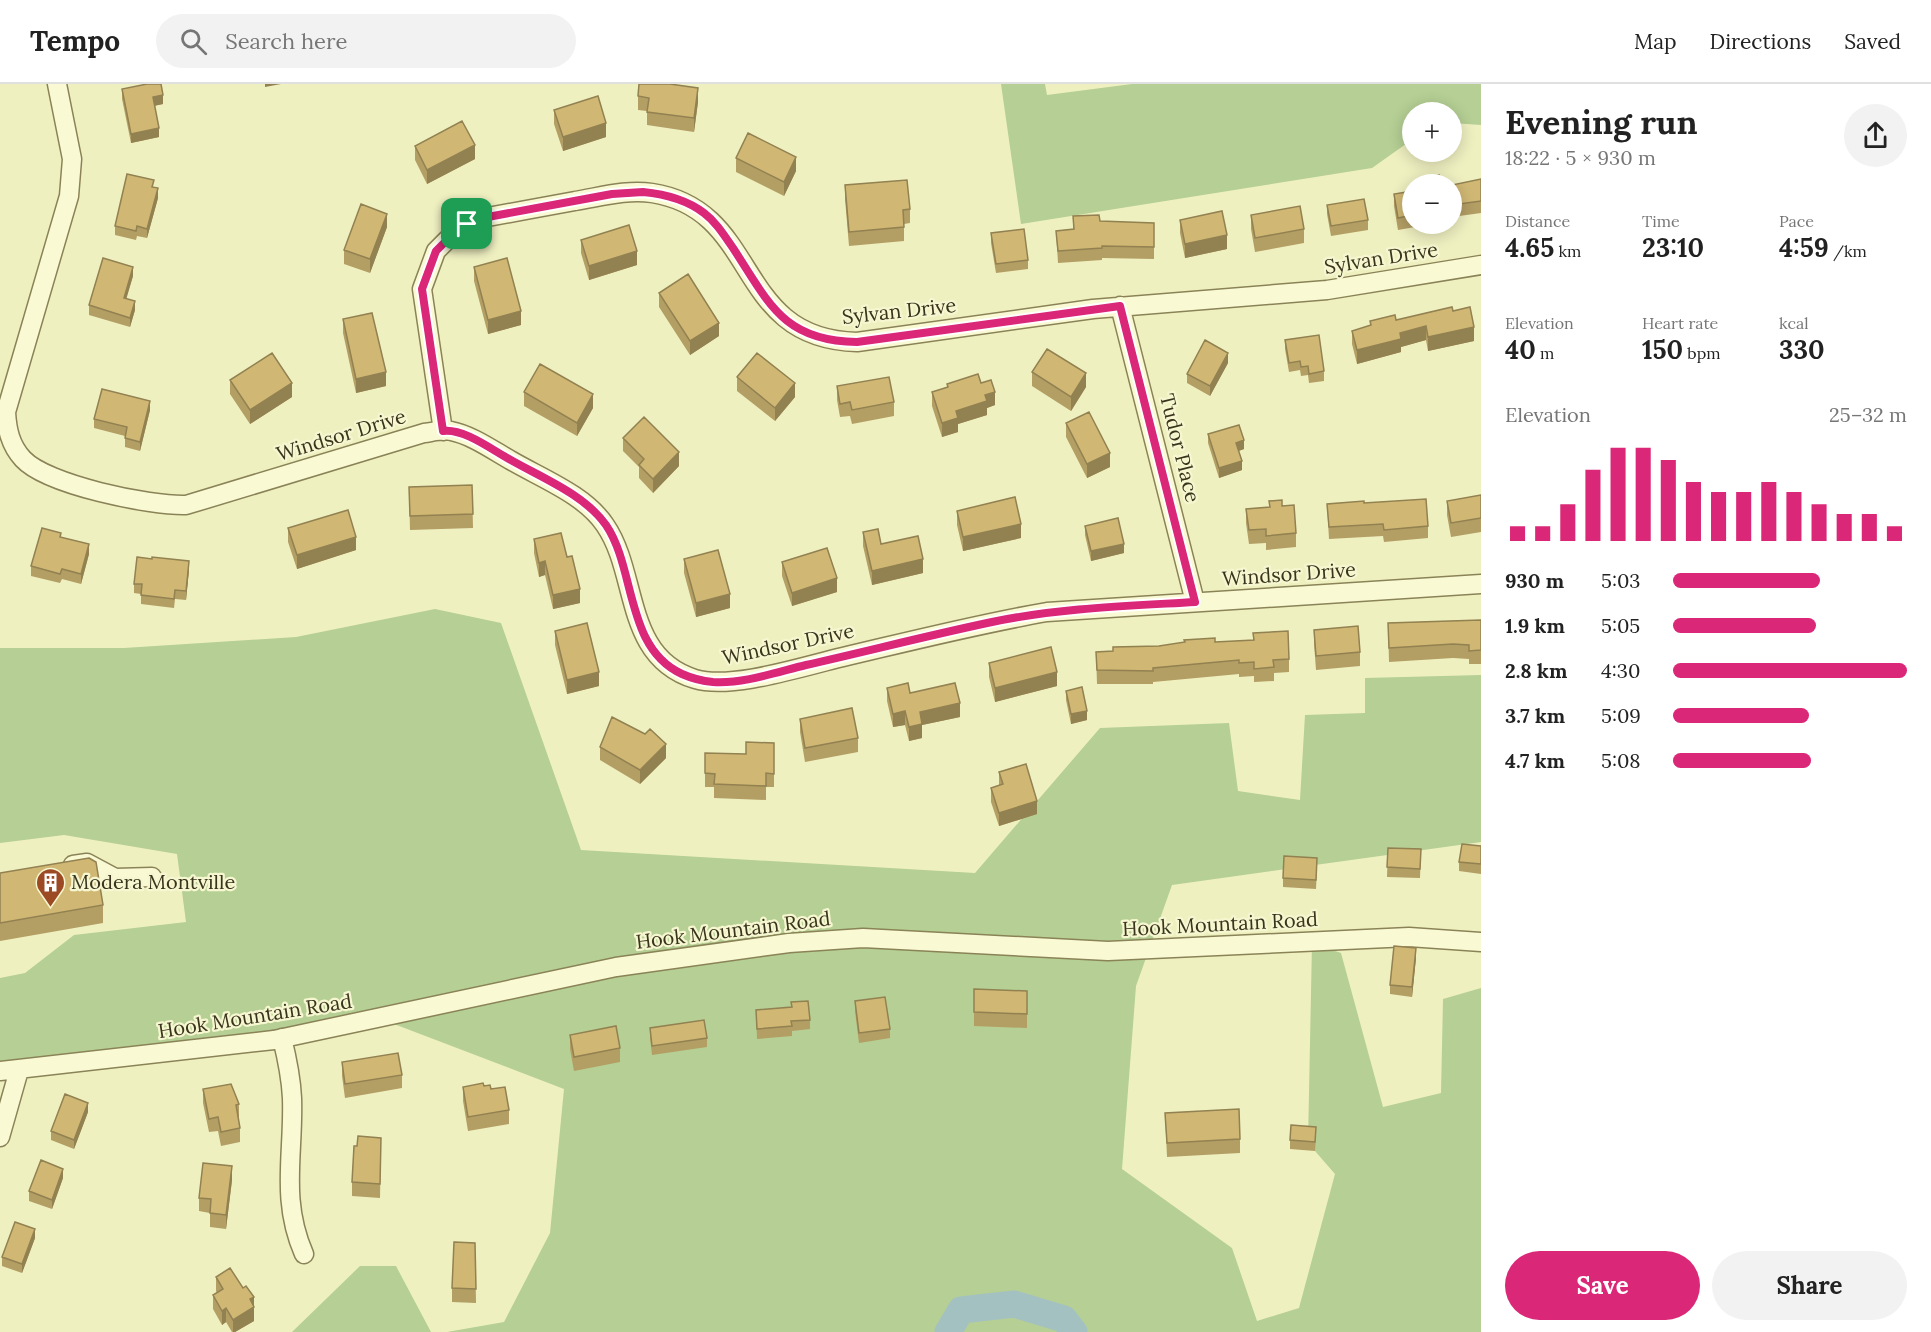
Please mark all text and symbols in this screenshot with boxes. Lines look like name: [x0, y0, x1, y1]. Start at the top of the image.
search box: [156, 14, 576, 68]
text: Tempo: [30, 23, 120, 59]
icon: search: [177, 25, 210, 58]
text: Search here: [225, 27, 347, 55]
text: Map: [1634, 28, 1677, 55]
text: Directions: [1710, 28, 1811, 55]
text: Saved: [1844, 28, 1901, 55]
text: Evening run: [1505, 101, 1697, 143]
map controls: [1402, 102, 1462, 234]
button: +: [1402, 102, 1462, 162]
button: share: [1844, 104, 1907, 167]
text: 18:22 · 5 × 930 m: [1505, 145, 1656, 170]
button: −: [1402, 174, 1462, 234]
pin: [441, 198, 492, 249]
icon: arrive: [450, 207, 483, 240]
text: Distance: [1505, 211, 1570, 231]
text: Time: [1642, 211, 1680, 231]
text: Pace: [1779, 211, 1814, 231]
text: 4.65: [1505, 231, 1554, 264]
text: 23:10: [1642, 231, 1704, 264]
text: 4:59: [1779, 231, 1829, 264]
street label: Sylvan Drive: [1322, 236, 1440, 279]
text: km: [1554, 241, 1581, 261]
text: /km: [1829, 241, 1867, 261]
street label: Sylvan Drive: [841, 292, 957, 329]
text: Elevation: [1505, 313, 1574, 333]
text: Heart rate: [1642, 313, 1718, 333]
text: kcal: [1779, 313, 1809, 333]
text: 40: [1505, 333, 1536, 366]
text: 150: [1642, 333, 1683, 366]
text: 330: [1779, 333, 1825, 366]
text: m: [1536, 343, 1554, 363]
text: bpm: [1683, 343, 1721, 363]
street label: Tudor Place: [1155, 391, 1206, 505]
text: Elevation: [1505, 402, 1591, 427]
text: 25–32 m: [1829, 402, 1907, 427]
street label: Windsor Drive: [273, 403, 409, 466]
street label: Windsor Drive: [1221, 556, 1357, 591]
text: 930 m: [1505, 568, 1564, 593]
text: 5:03: [1601, 568, 1640, 593]
text: 1.9 km: [1505, 613, 1565, 638]
text: 5:05: [1601, 613, 1640, 638]
street label: Windsor Drive: [720, 617, 856, 670]
text: 2.8 km: [1505, 658, 1567, 683]
text: 4:30: [1601, 658, 1640, 683]
text: 3.7 km: [1505, 703, 1565, 728]
text: 5:09: [1601, 703, 1641, 728]
text: 4.7 km: [1505, 748, 1565, 773]
text: 5:08: [1601, 748, 1641, 773]
building icon: Modera Montville: [34, 866, 66, 908]
place label: Modera Montville: [71, 869, 235, 894]
street label: Hook Mountain Road: [634, 905, 832, 954]
street label: Hook Mountain Road: [1122, 906, 1318, 941]
street label: Hook Mountain Road: [156, 988, 354, 1043]
button: Save: [1505, 1251, 1700, 1320]
button: Share: [1712, 1251, 1907, 1320]

